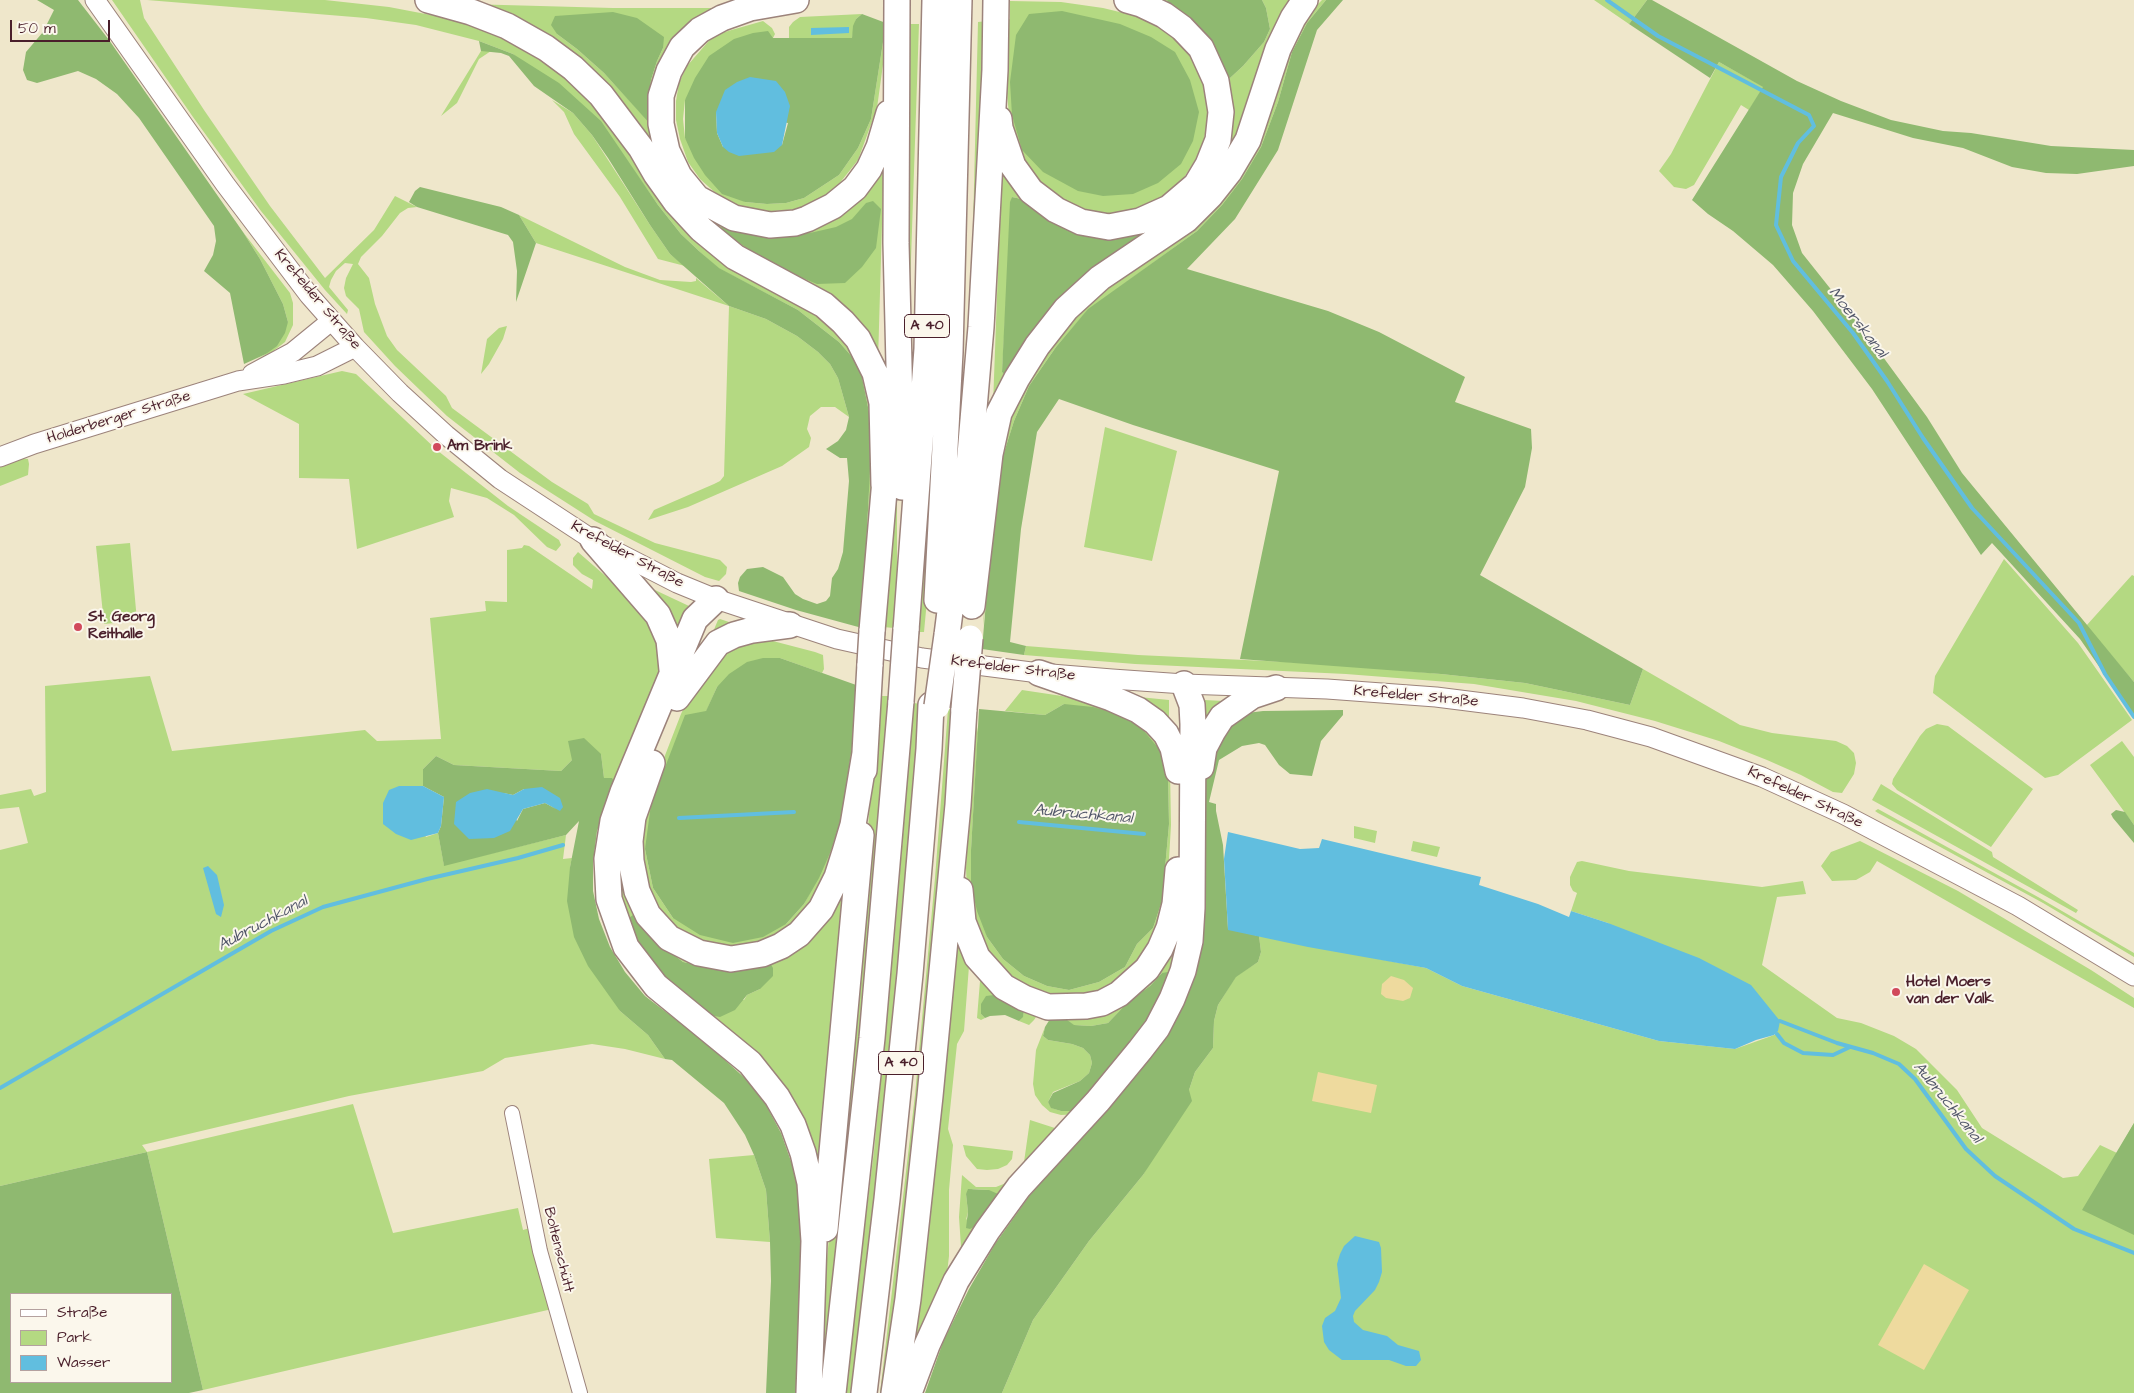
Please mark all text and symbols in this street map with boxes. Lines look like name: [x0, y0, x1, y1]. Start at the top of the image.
scale bar: [12, 10, 112, 42]
text: 50 m: [18, 18, 56, 39]
street label: Krefelder Straße: [270, 246, 364, 354]
water label: Moerskanal: [1823, 284, 1891, 362]
road number: A 40: [904, 314, 950, 338]
street label: Holderberger Straße: [45, 388, 193, 448]
place label: Am Brink: [447, 438, 512, 456]
marker: Am Brink: [431, 441, 443, 453]
street label: Krefelder Straße: [567, 518, 687, 592]
place label: St. Georg Reithalle: [88, 609, 155, 644]
marker: St. Georg Reithalle: [72, 621, 84, 633]
street label: Krefelder Straße: [950, 652, 1076, 686]
street label: Krefelder Straße: [1353, 683, 1479, 711]
street label: Krefelder Straße: [1744, 763, 1866, 833]
water label: Aubruchkanal: [1033, 801, 1133, 829]
water label: Aubruchkanal: [215, 892, 311, 956]
place label: Hotel Moers van der Valk: [1906, 974, 1994, 1009]
marker: Hotel Moers van der Valk: [1890, 986, 1902, 998]
road number: A 40: [878, 1052, 924, 1074]
water label: Aubruchkanal: [1908, 1058, 1986, 1148]
street label: Boltenschütt: [539, 1205, 577, 1295]
legend: [10, 1293, 172, 1383]
text: Straße: [57, 1302, 107, 1323]
text: Park: [57, 1327, 92, 1348]
text: Wasser: [57, 1352, 110, 1373]

